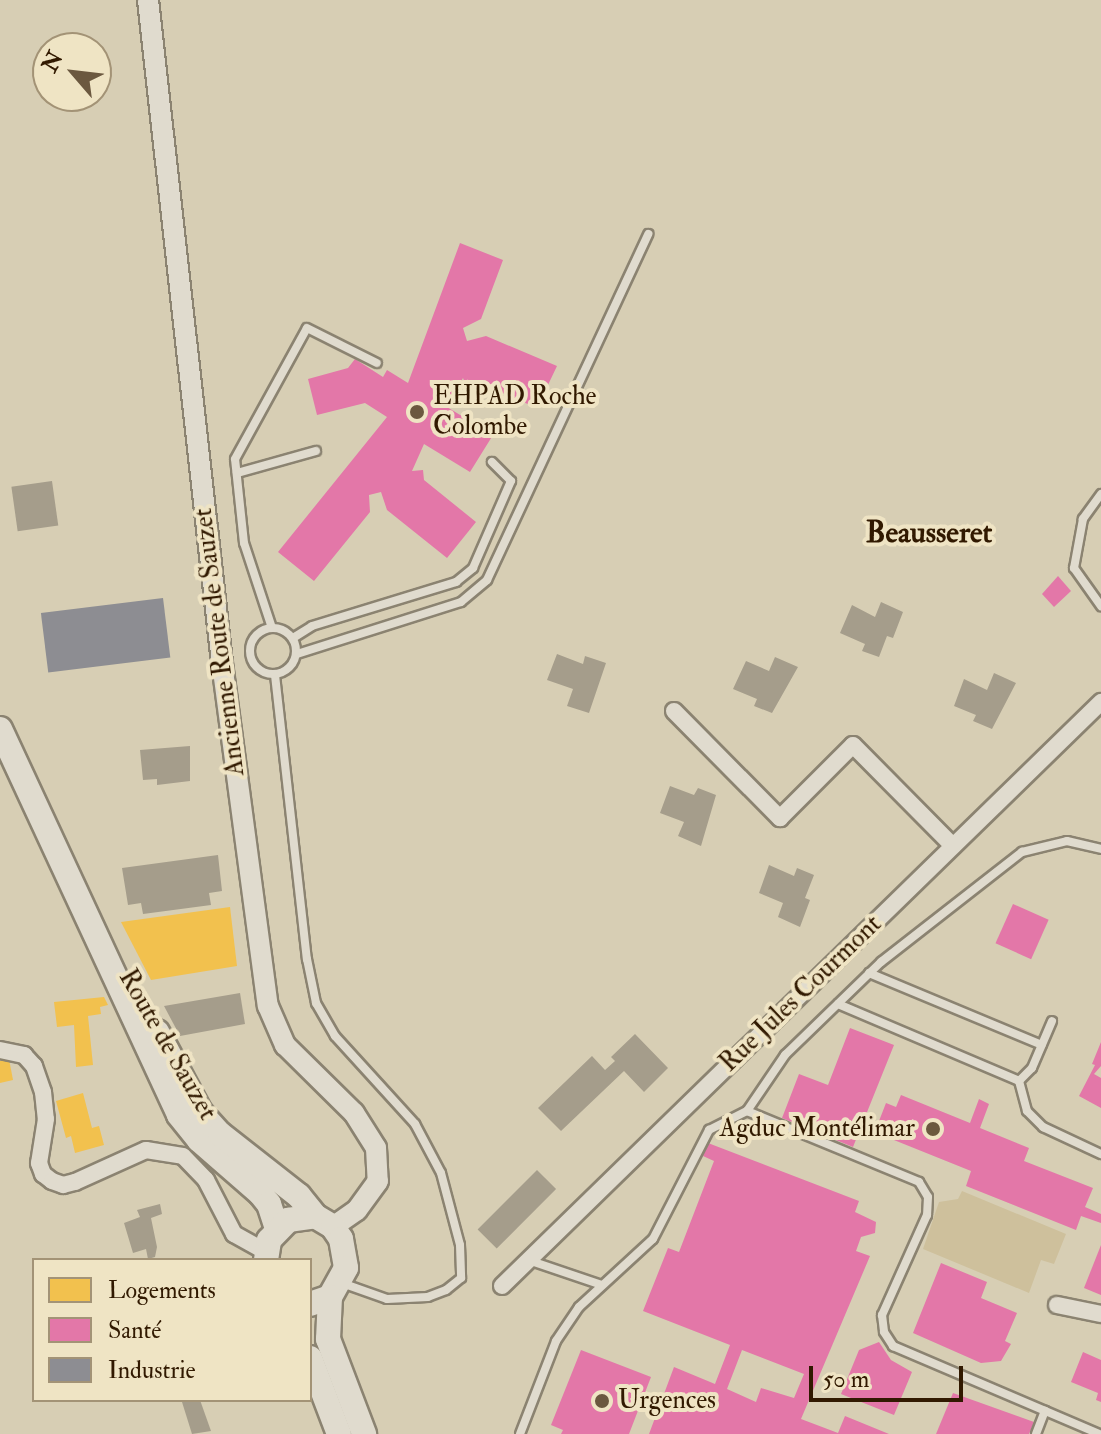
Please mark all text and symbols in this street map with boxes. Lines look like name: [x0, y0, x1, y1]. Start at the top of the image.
north arrow: [32, 32, 112, 112]
text: N: [36, 46, 70, 77]
place label: EHPAD Roche Colombe: [433, 381, 596, 442]
marker: EHPAD Roche Colombe: [408, 403, 426, 421]
street label: Ancienne Route de Sauzet: [188, 506, 252, 778]
district label: Beausseret: [866, 515, 992, 551]
street label: Rue Jules Courmont: [714, 909, 888, 1079]
street label: Route de Sauzet: [111, 964, 223, 1126]
place label: Agduc Montélimar: [720, 1113, 915, 1145]
marker: Agduc Montélimar: [922, 1118, 944, 1140]
legend: [32, 1258, 312, 1402]
text: Logements: [108, 1275, 216, 1306]
text: Santé: [108, 1315, 161, 1346]
scale bar: [813, 1350, 967, 1400]
text: Industrie: [108, 1355, 196, 1386]
text: 50 m: [823, 1364, 869, 1395]
place label: Urgences: [618, 1385, 716, 1417]
marker: Urgences: [593, 1392, 611, 1410]

